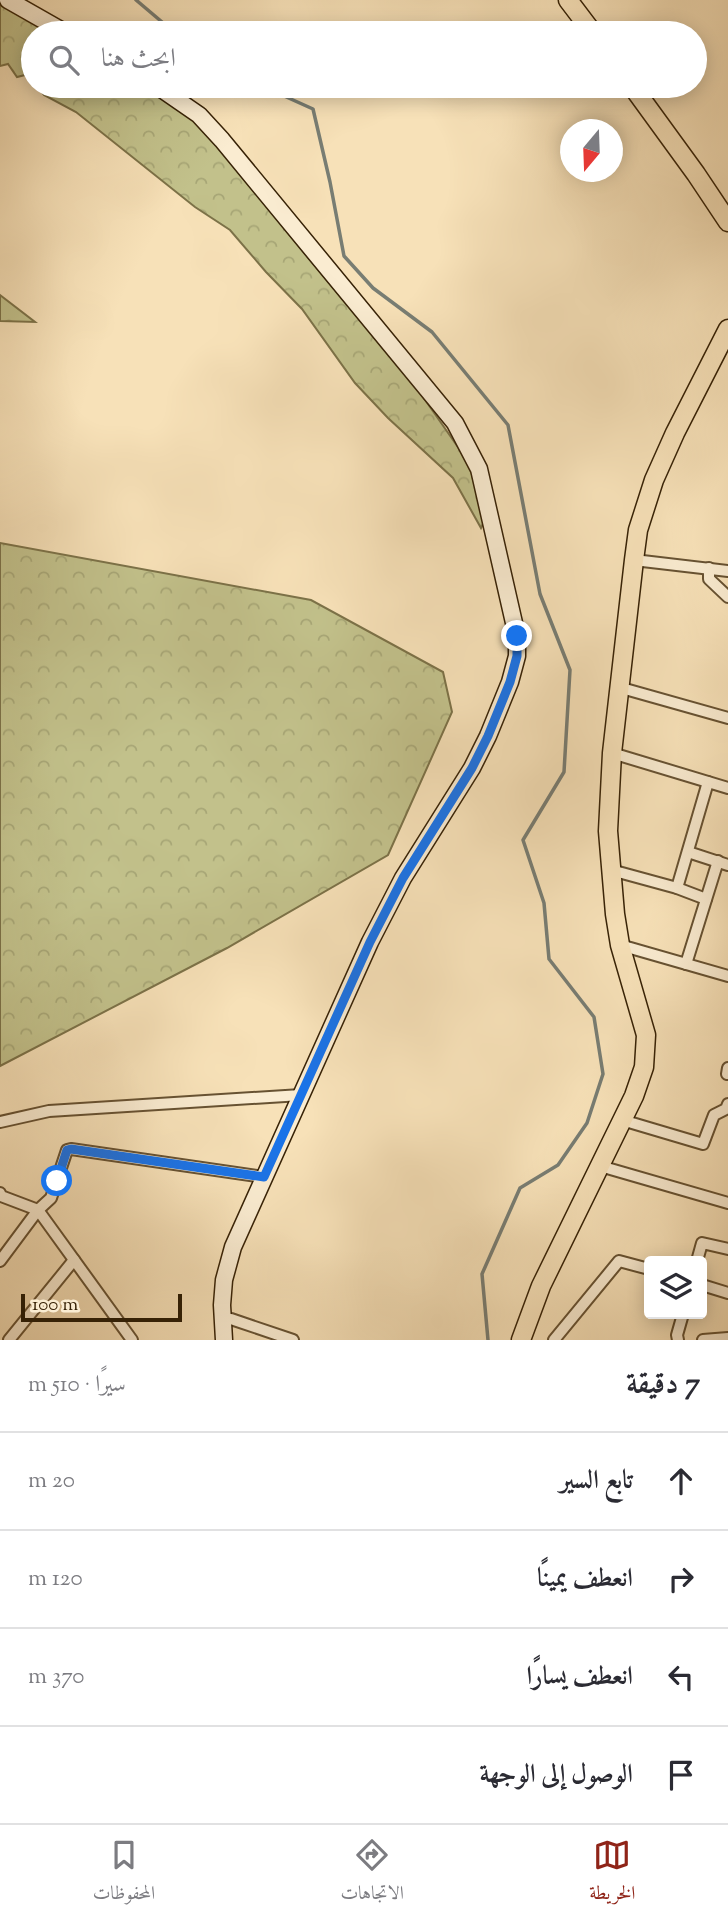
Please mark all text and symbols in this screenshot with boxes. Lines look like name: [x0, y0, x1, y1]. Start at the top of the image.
search box: [21, 21, 707, 98]
icon: search: [45, 41, 83, 79]
text: ابحث هنا: [101, 41, 176, 78]
north arrow: [560, 119, 623, 182]
route end: [501, 620, 532, 651]
route start: [41, 1165, 72, 1196]
map controls: [644, 1256, 707, 1319]
button: layers: [644, 1256, 707, 1319]
scale bar: [21, 1291, 182, 1323]
text: 100 m: [32, 1292, 78, 1319]
text: 7 دقيقة: [626, 1364, 700, 1407]
text: سيرًا · 510 m: [28, 1369, 126, 1402]
icon: ahead: [662, 1462, 700, 1500]
text: تابع السير: [560, 1463, 633, 1500]
text: 20 m: [28, 1465, 75, 1498]
icon: right: [662, 1560, 700, 1598]
text: انعطف يمينًا: [537, 1561, 633, 1598]
text: 120 m: [28, 1563, 83, 1596]
icon: left: [662, 1658, 700, 1696]
text: انعطف يسارًا: [526, 1659, 633, 1696]
text: 370 m: [28, 1661, 84, 1694]
icon: arrive: [662, 1756, 700, 1794]
text: الوصول إلى الوجهة: [479, 1757, 633, 1794]
tab: المحفوظات: [93, 1836, 155, 1911]
tab: الاتجاهات: [340, 1836, 404, 1911]
tab: الخريطة: [589, 1836, 635, 1911]

